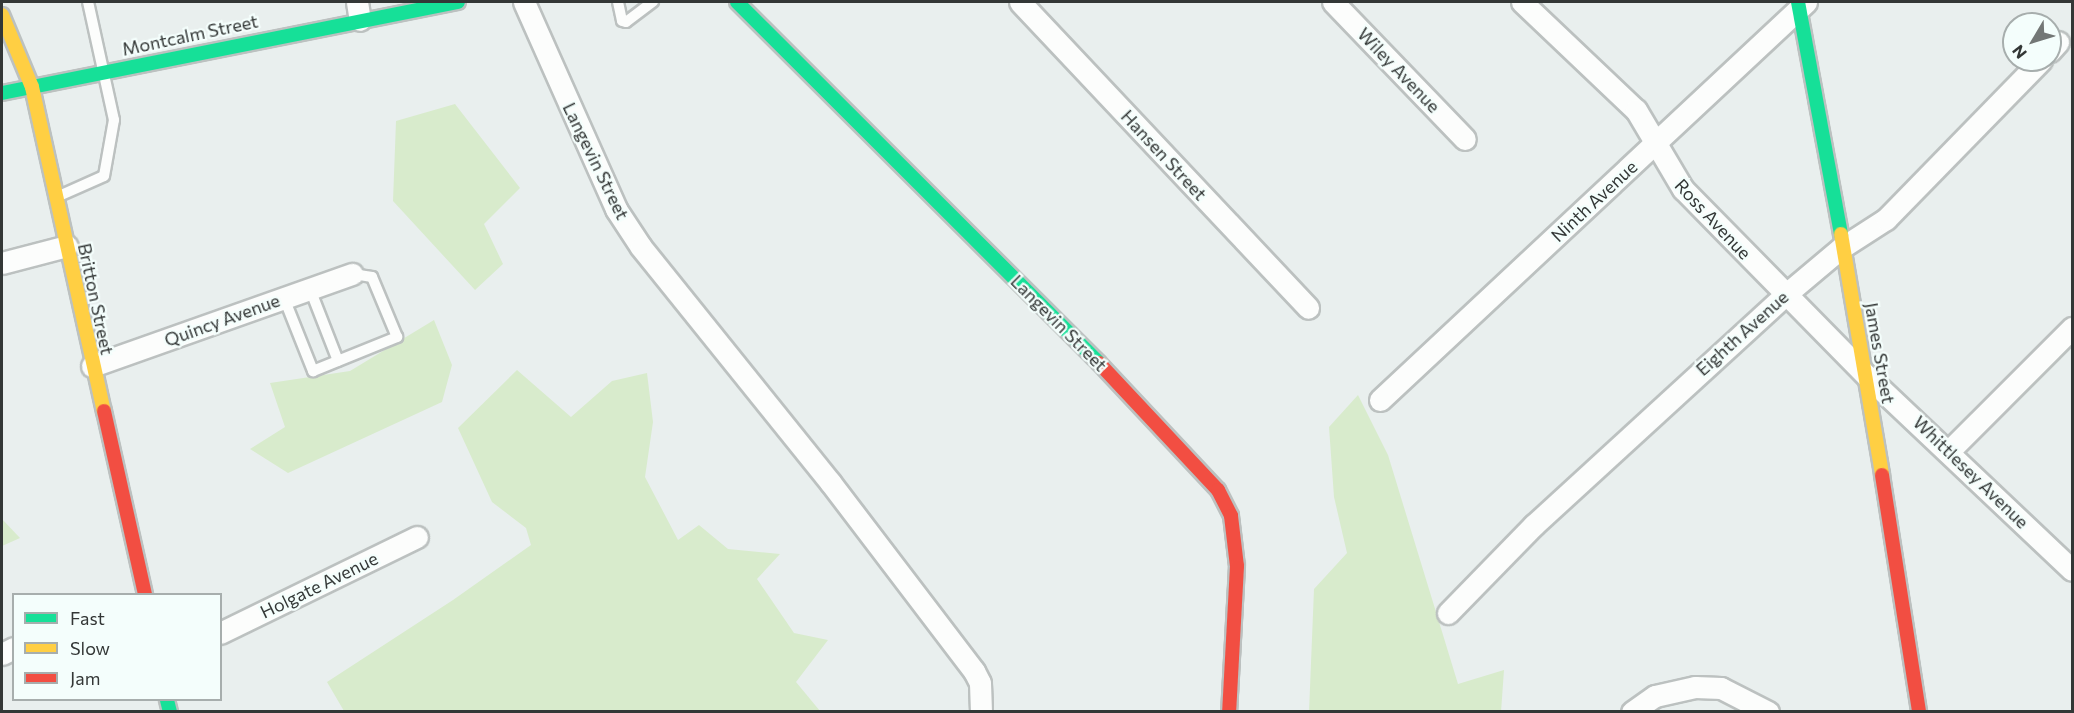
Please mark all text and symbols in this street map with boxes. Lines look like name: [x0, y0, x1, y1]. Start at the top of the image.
street label: Montcalm Street: [120, 10, 260, 60]
north arrow: [2002, 12, 2062, 72]
street label: Wiley Avenue: [1353, 23, 1445, 117]
text: N: [2008, 42, 2030, 63]
street label: Langevin Street: [558, 99, 634, 223]
street label: Hansen Street: [1117, 105, 1211, 205]
street label: Ninth Avenue: [1547, 156, 1641, 246]
street label: Ross Avenue: [1670, 174, 1756, 264]
street label: Britton Street: [74, 241, 118, 357]
street label: Langevin Street: [1006, 270, 1112, 376]
street label: Eighth Avenue: [1691, 286, 1793, 380]
street label: Quincy Avenue: [161, 289, 283, 351]
street label: James Street: [1860, 301, 1900, 405]
street label: Whittlesey Avenue: [1909, 411, 2033, 533]
street label: Holgate Avenue: [257, 547, 381, 623]
legend: [12, 593, 222, 701]
text: Fast: [70, 607, 105, 629]
text: Slow: [70, 637, 110, 659]
text: Jam: [70, 667, 100, 689]

